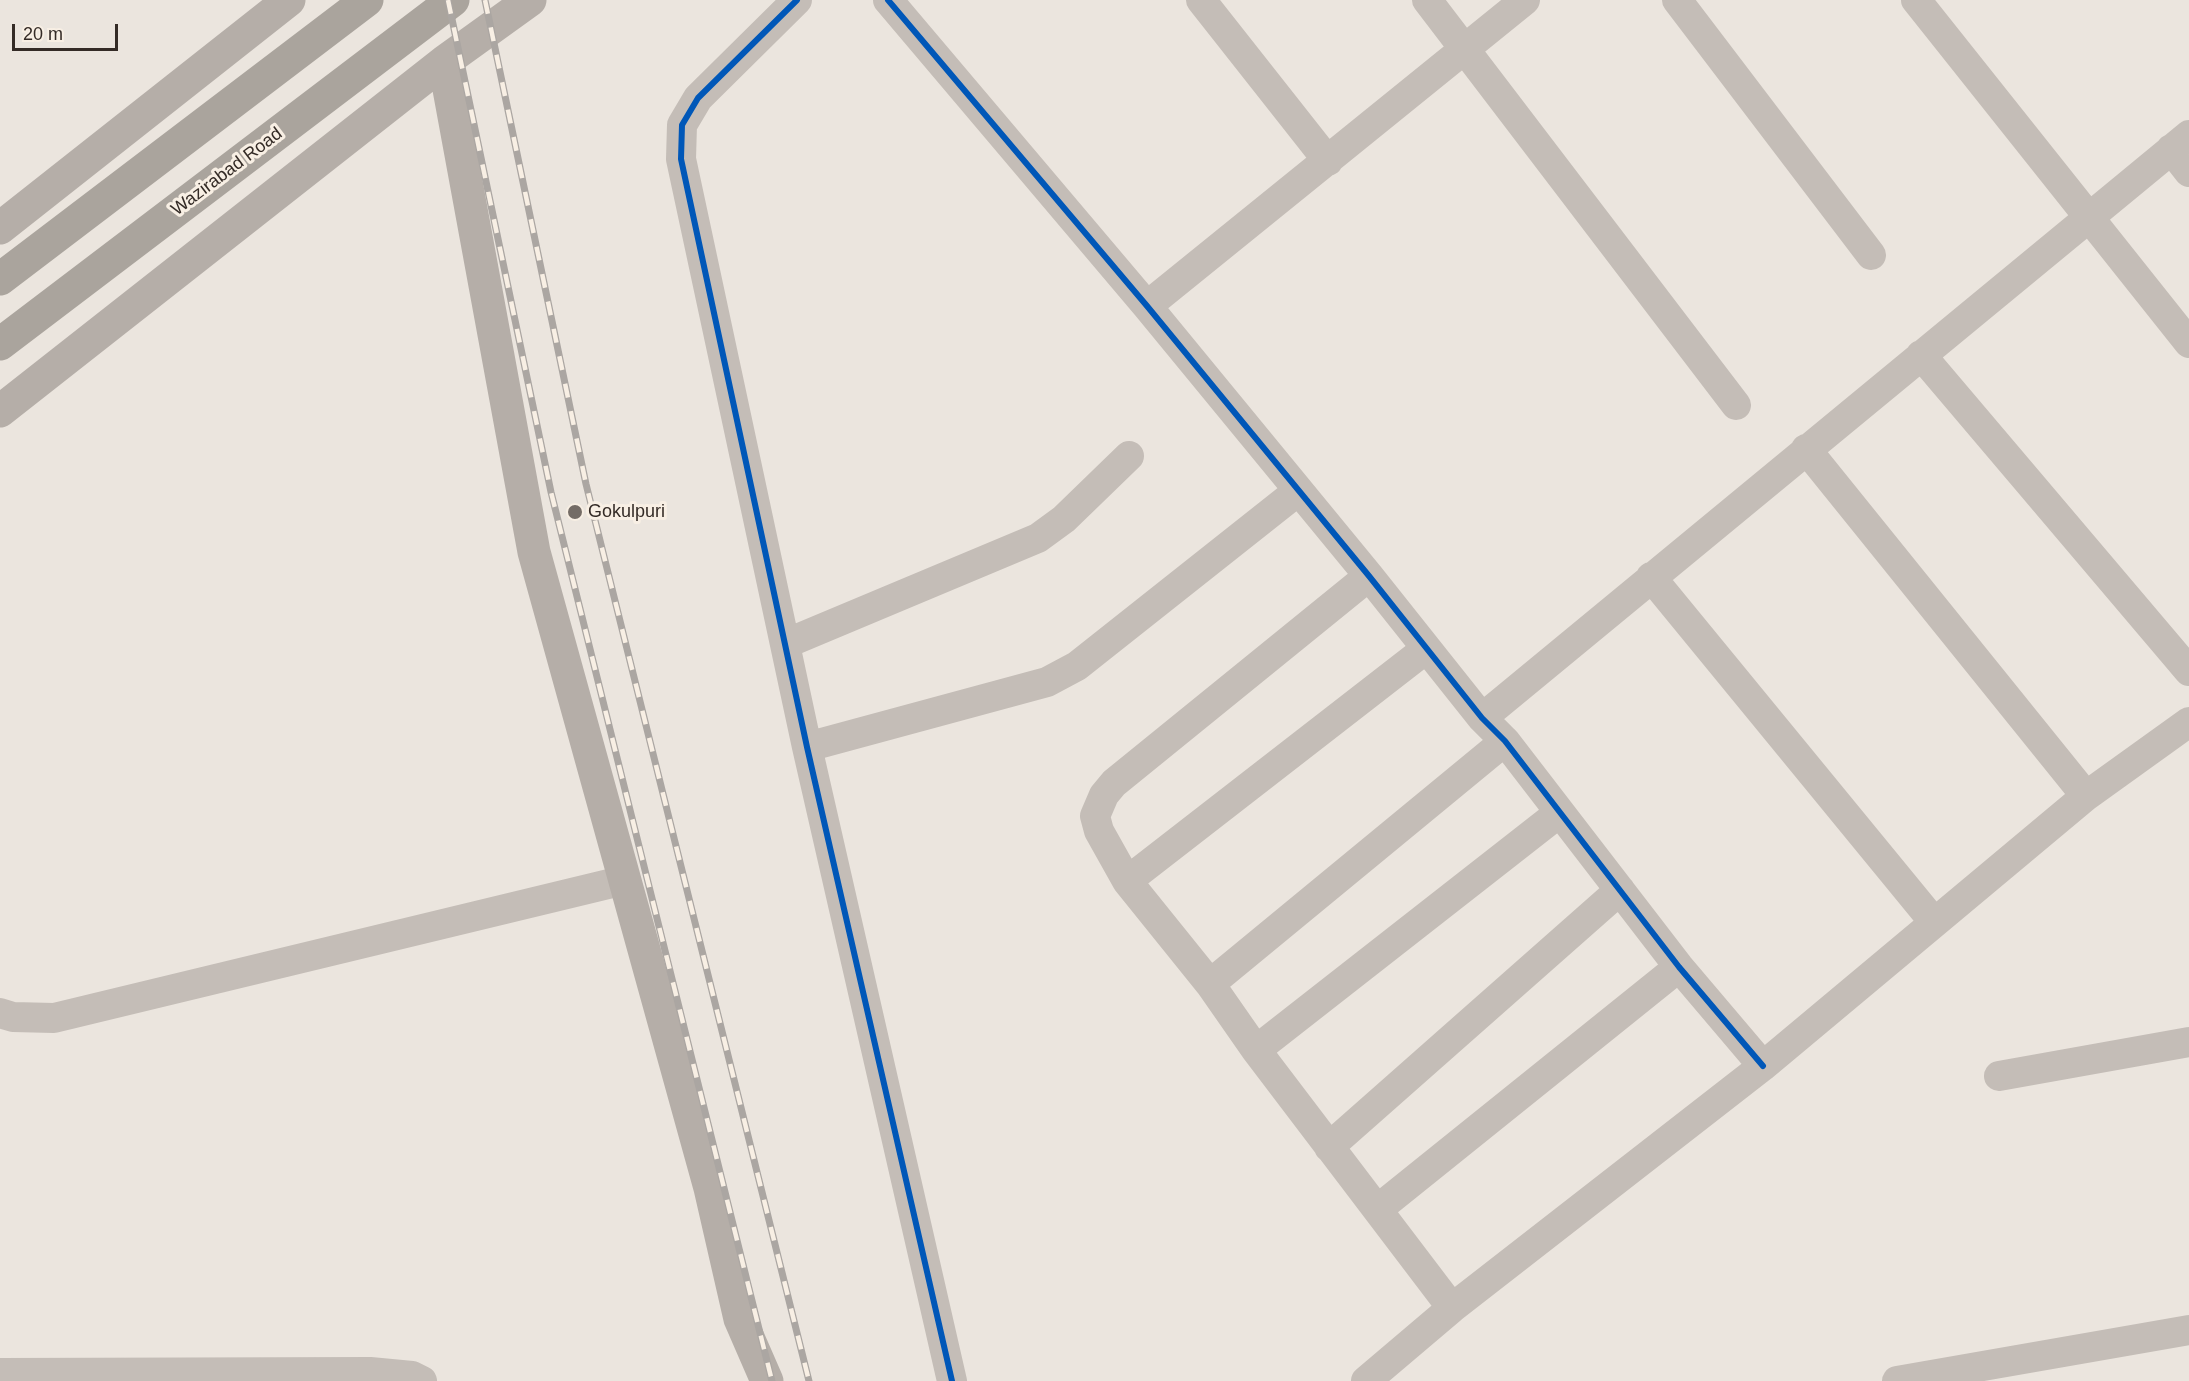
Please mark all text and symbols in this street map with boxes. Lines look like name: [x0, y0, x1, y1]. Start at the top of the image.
scale bar: [15, 12, 122, 50]
text: 20 m: [23, 24, 63, 44]
street label: Wazirabad Road: [167, 123, 287, 221]
place label: Gokulpuri: [588, 501, 665, 523]
marker: Gokulpuri: [566, 503, 584, 521]

